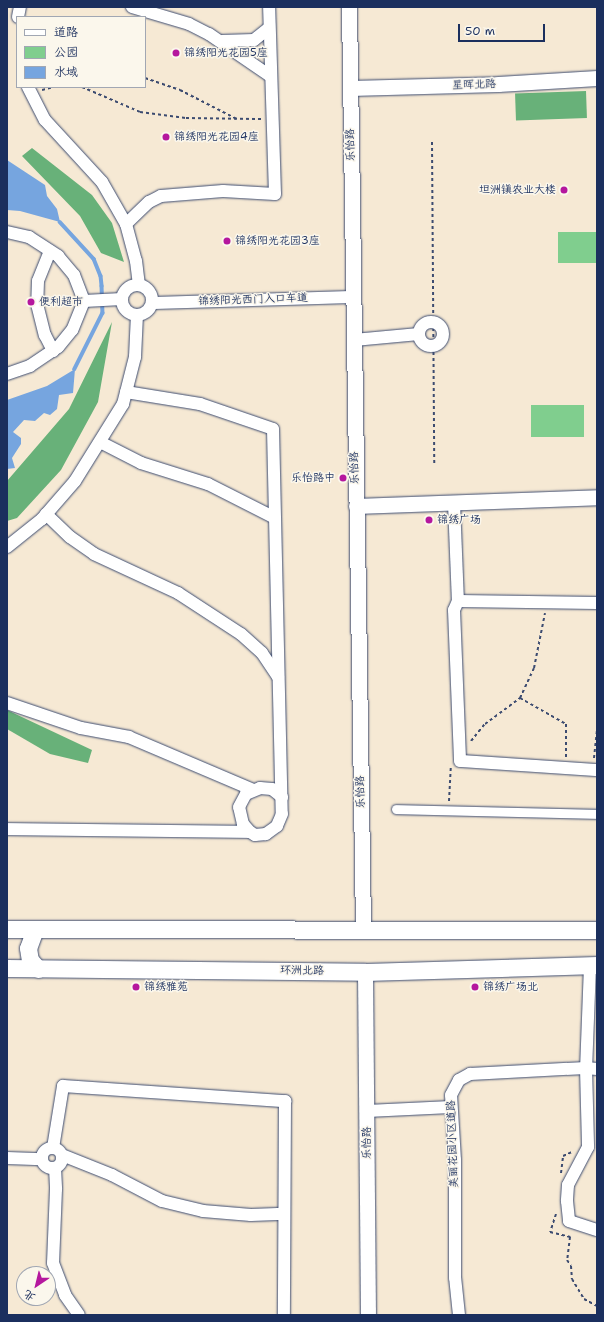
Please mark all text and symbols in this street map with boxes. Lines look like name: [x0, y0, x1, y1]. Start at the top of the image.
legend: [16, 16, 146, 88]
scale bar: [460, 16, 547, 42]
text: 50 m: [465, 23, 495, 39]
text: 道路: [54, 24, 78, 40]
text: 公园: [54, 44, 78, 60]
place label: 锦绣阳光花园5座: [184, 46, 268, 60]
marker: 锦绣阳光花园5座: [171, 48, 181, 58]
text: 水域: [54, 64, 78, 80]
street label: 星晖北路: [452, 78, 496, 92]
street label: 乐怡路: [344, 128, 358, 162]
place label: 锦绣阳光花园4座: [174, 130, 259, 144]
marker: 锦绣阳光花园4座: [161, 132, 171, 142]
place label: 坦洲镇农业大楼: [479, 183, 556, 197]
marker: 坦洲镇农业大楼: [559, 185, 569, 195]
place label: 锦绣阳光花园3座: [235, 234, 320, 248]
marker: 锦绣阳光花园3座: [222, 236, 232, 246]
street label: 锦绣阳光西门入口车道: [198, 291, 308, 309]
place label: 便利超市: [39, 295, 83, 309]
marker: 便利超市: [26, 297, 36, 307]
street label: 乐怡路: [348, 451, 362, 485]
place label: 乐怡路中: [291, 471, 335, 485]
marker: 乐怡路中: [338, 473, 348, 483]
place label: 锦绣广场: [437, 513, 481, 527]
marker: 锦绣广场: [424, 515, 434, 525]
street label: 乐怡路: [354, 775, 368, 809]
street label: 环洲北路: [280, 964, 324, 978]
place label: 锦绣雅苑: [144, 980, 188, 994]
place label: 锦绣广场北: [483, 980, 538, 994]
marker: 锦绣雅苑: [131, 982, 141, 992]
marker: 锦绣广场北: [470, 982, 480, 992]
street label: 美丽花园小区道路: [445, 1100, 461, 1188]
street label: 乐怡路: [360, 1127, 374, 1159]
north arrow: [16, 1266, 56, 1306]
text: 北: [21, 1286, 38, 1305]

